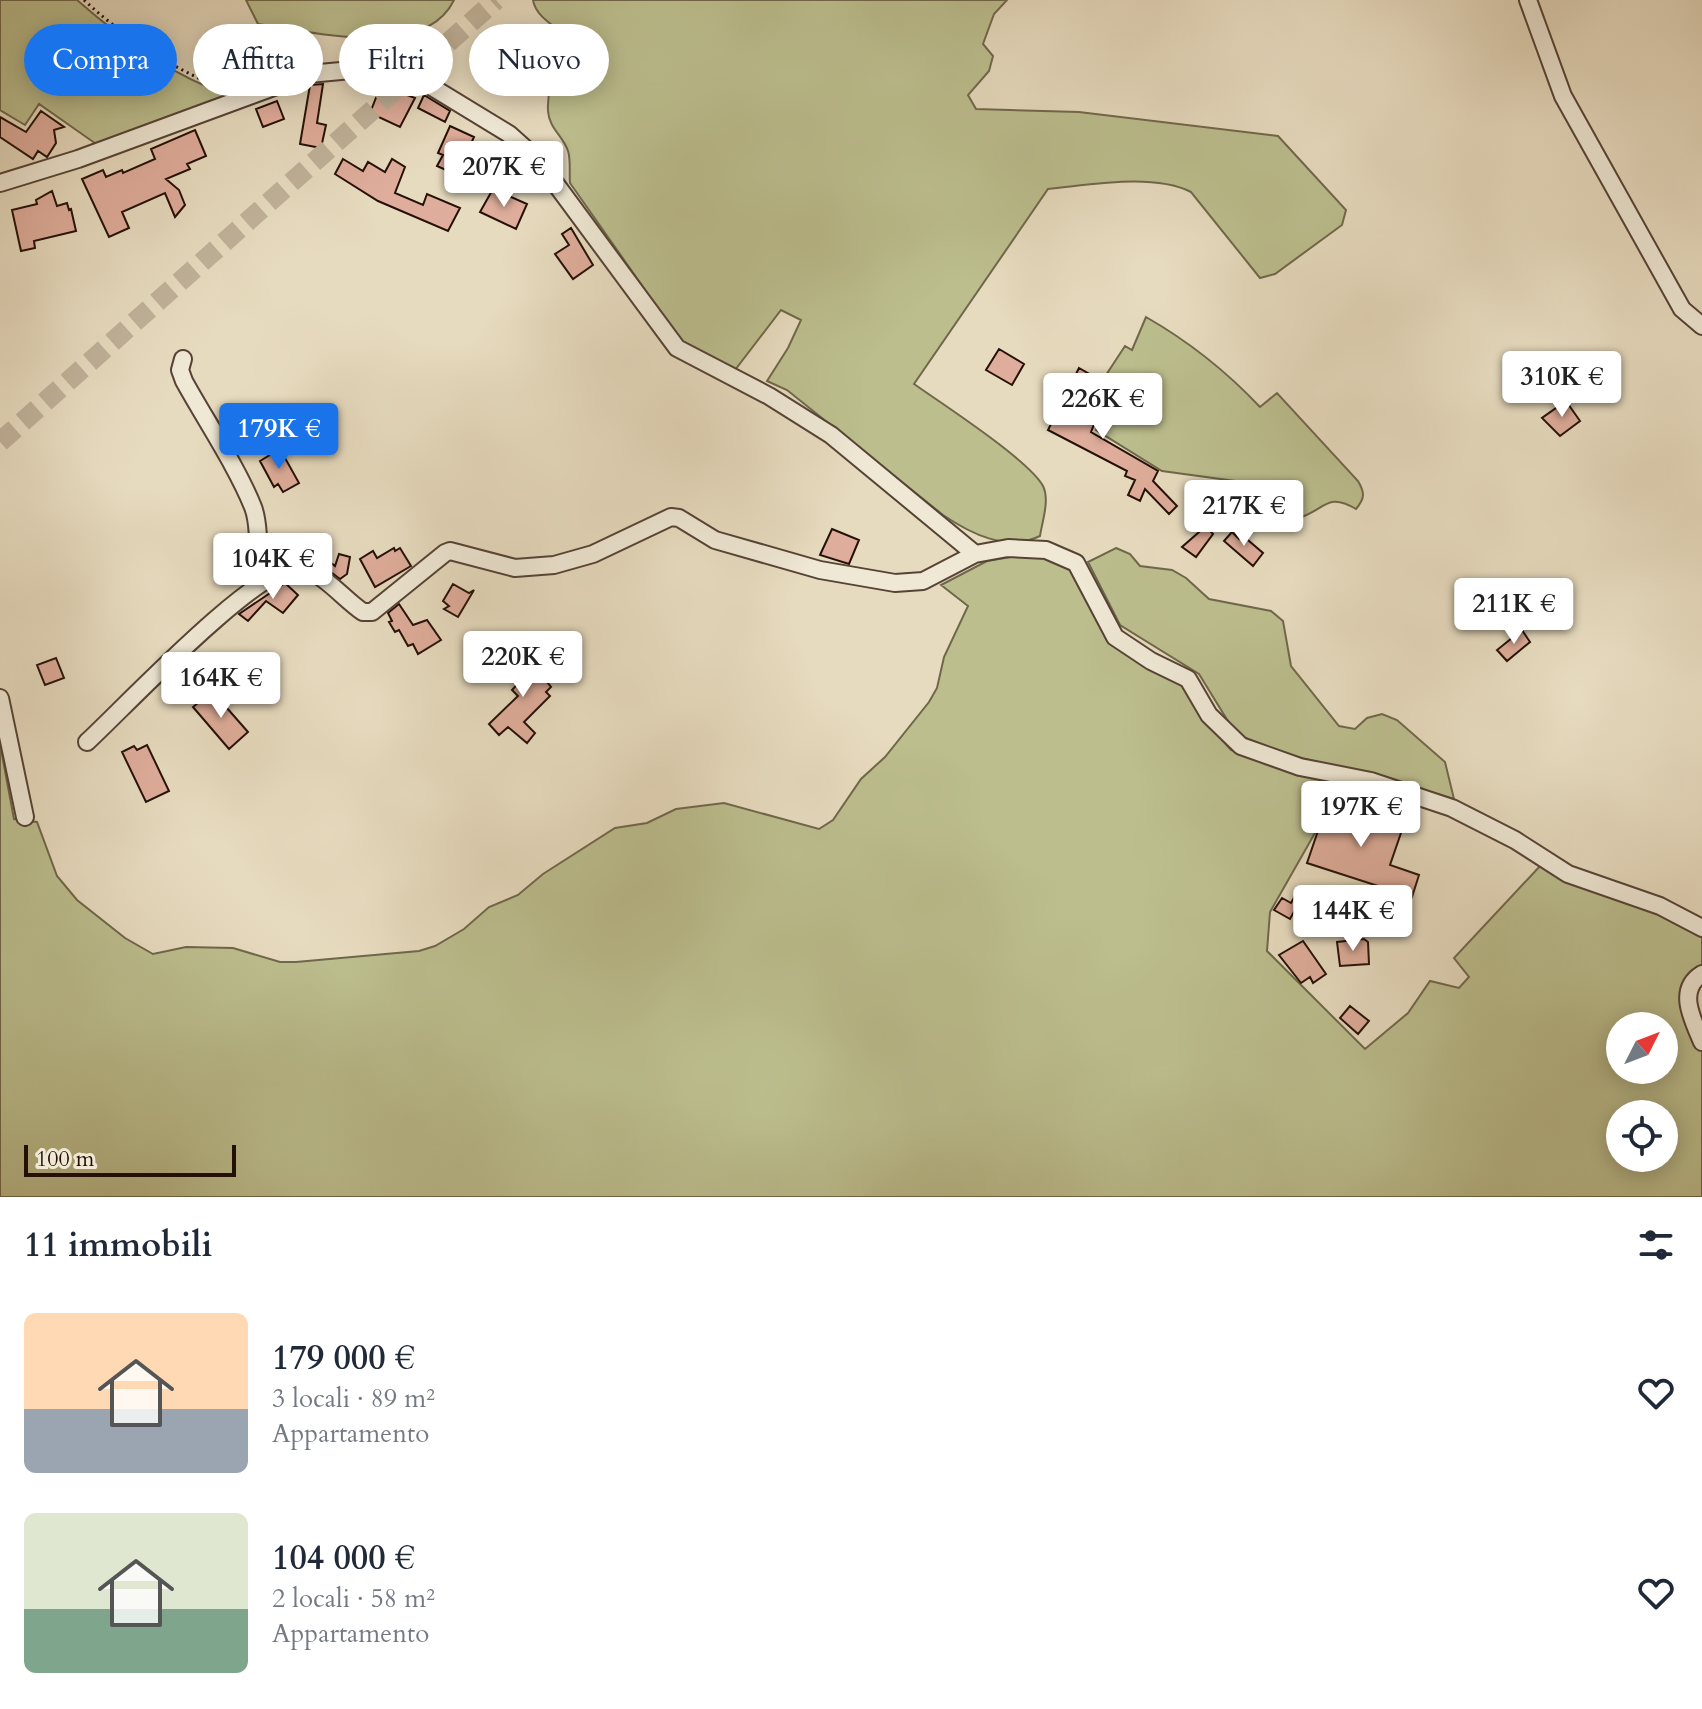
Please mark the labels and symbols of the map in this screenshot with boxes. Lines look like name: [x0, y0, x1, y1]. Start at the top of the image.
pin: 207K €: [439, 141, 569, 209]
pin: 310K €: [1497, 351, 1627, 419]
pin: 226K €: [1038, 373, 1168, 441]
pin: 179K €: [214, 403, 344, 471]
pin: 217K €: [1179, 480, 1309, 548]
pin: 104K €: [208, 533, 338, 601]
pin: 211K €: [1449, 578, 1579, 646]
pin: 220K €: [458, 631, 588, 699]
pin: 164K €: [156, 652, 286, 720]
pin: 197K €: [1296, 781, 1426, 849]
pin: 144K €: [1288, 885, 1418, 953]
north arrow: [1606, 1012, 1678, 1084]
scale bar: [24, 1141, 236, 1177]

